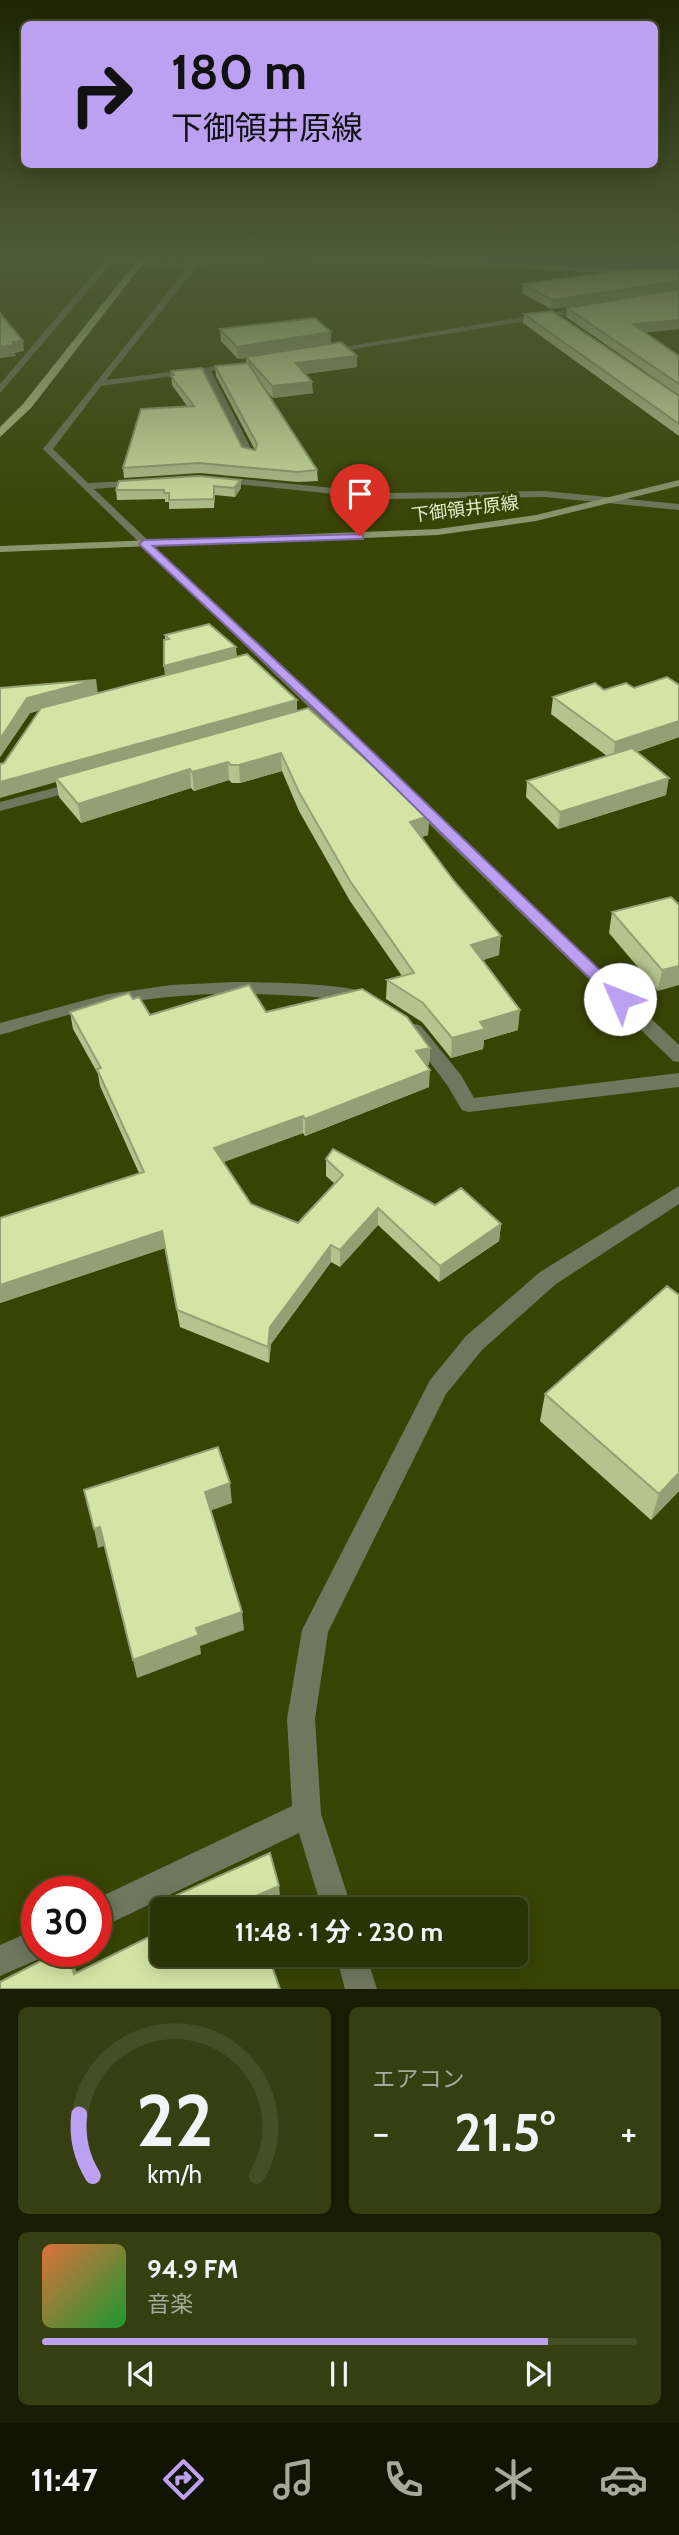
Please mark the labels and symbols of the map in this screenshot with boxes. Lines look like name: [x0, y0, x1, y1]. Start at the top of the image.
pin: [330, 464, 390, 536]
street label: 下御領井原線: [410, 492, 520, 526]
position arrow: [583, 962, 657, 1036]
speed limit sign: 30: [21, 1876, 112, 1967]

